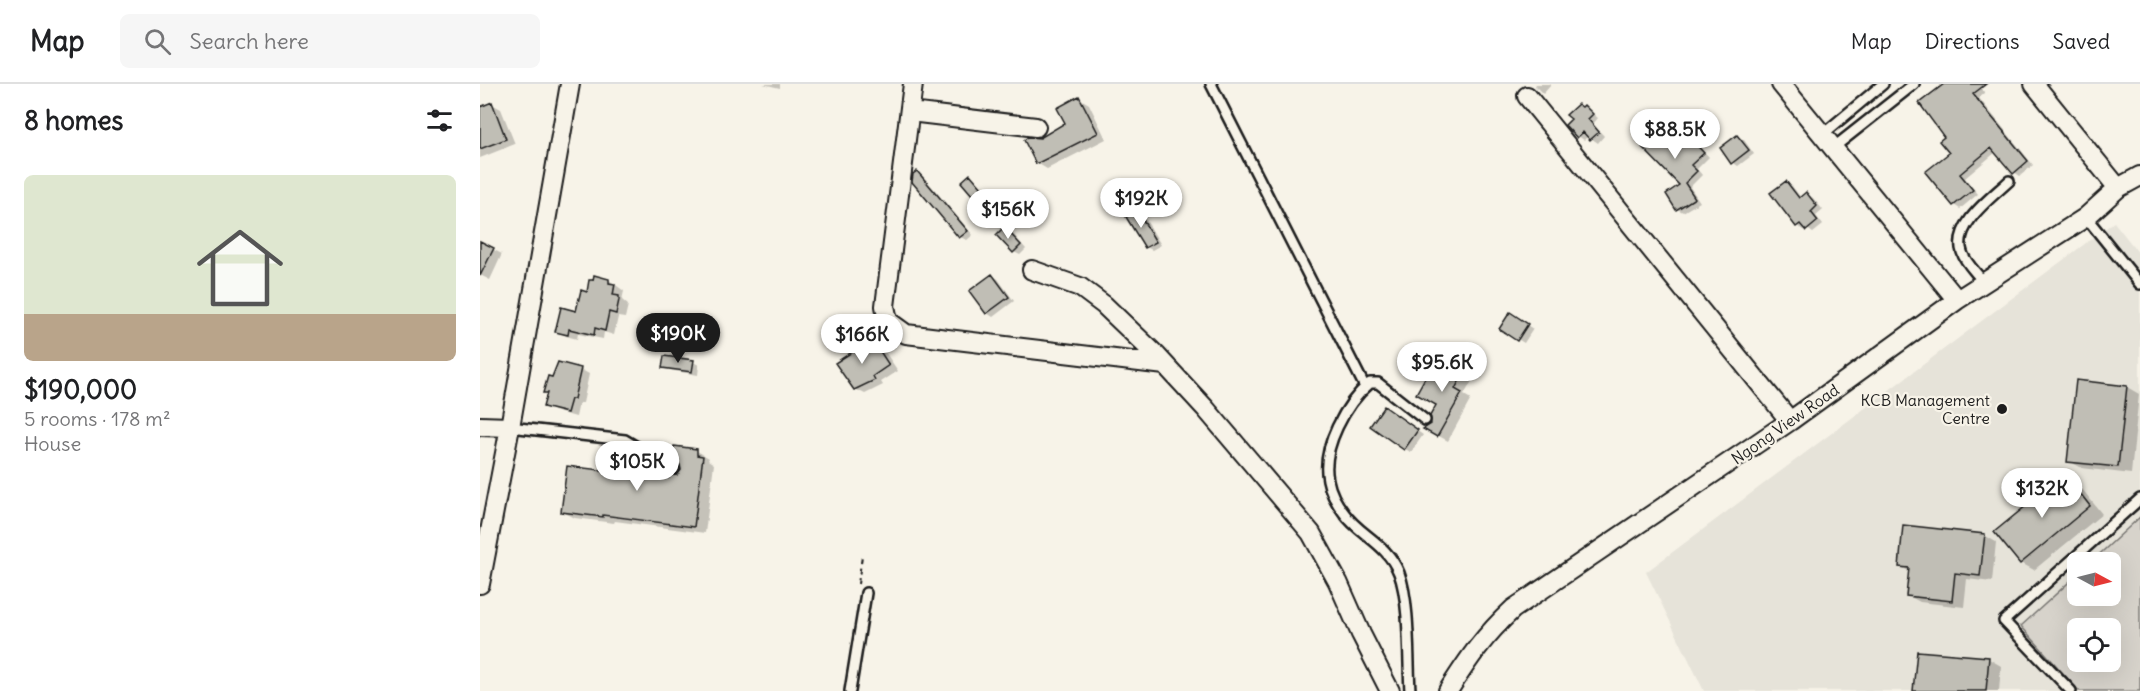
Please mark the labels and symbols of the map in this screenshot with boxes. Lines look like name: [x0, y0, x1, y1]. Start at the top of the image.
pin: $88.5K: [1626, 109, 1724, 160]
pin: $192K: [1099, 178, 1183, 229]
pin: $156K: [966, 189, 1050, 240]
pin: $190K: [636, 313, 720, 364]
pin: $166K: [820, 314, 904, 365]
pin: $95.6K: [1393, 342, 1491, 393]
street label: Ngong View Road: [1727, 379, 1843, 469]
place label: KCB Management Centre: [1861, 390, 1991, 428]
marker: KCB Management Centre: [1995, 402, 2009, 416]
pin: $105K: [595, 441, 679, 492]
pin: $132K: [2000, 468, 2084, 519]
north arrow: [2067, 552, 2121, 606]

